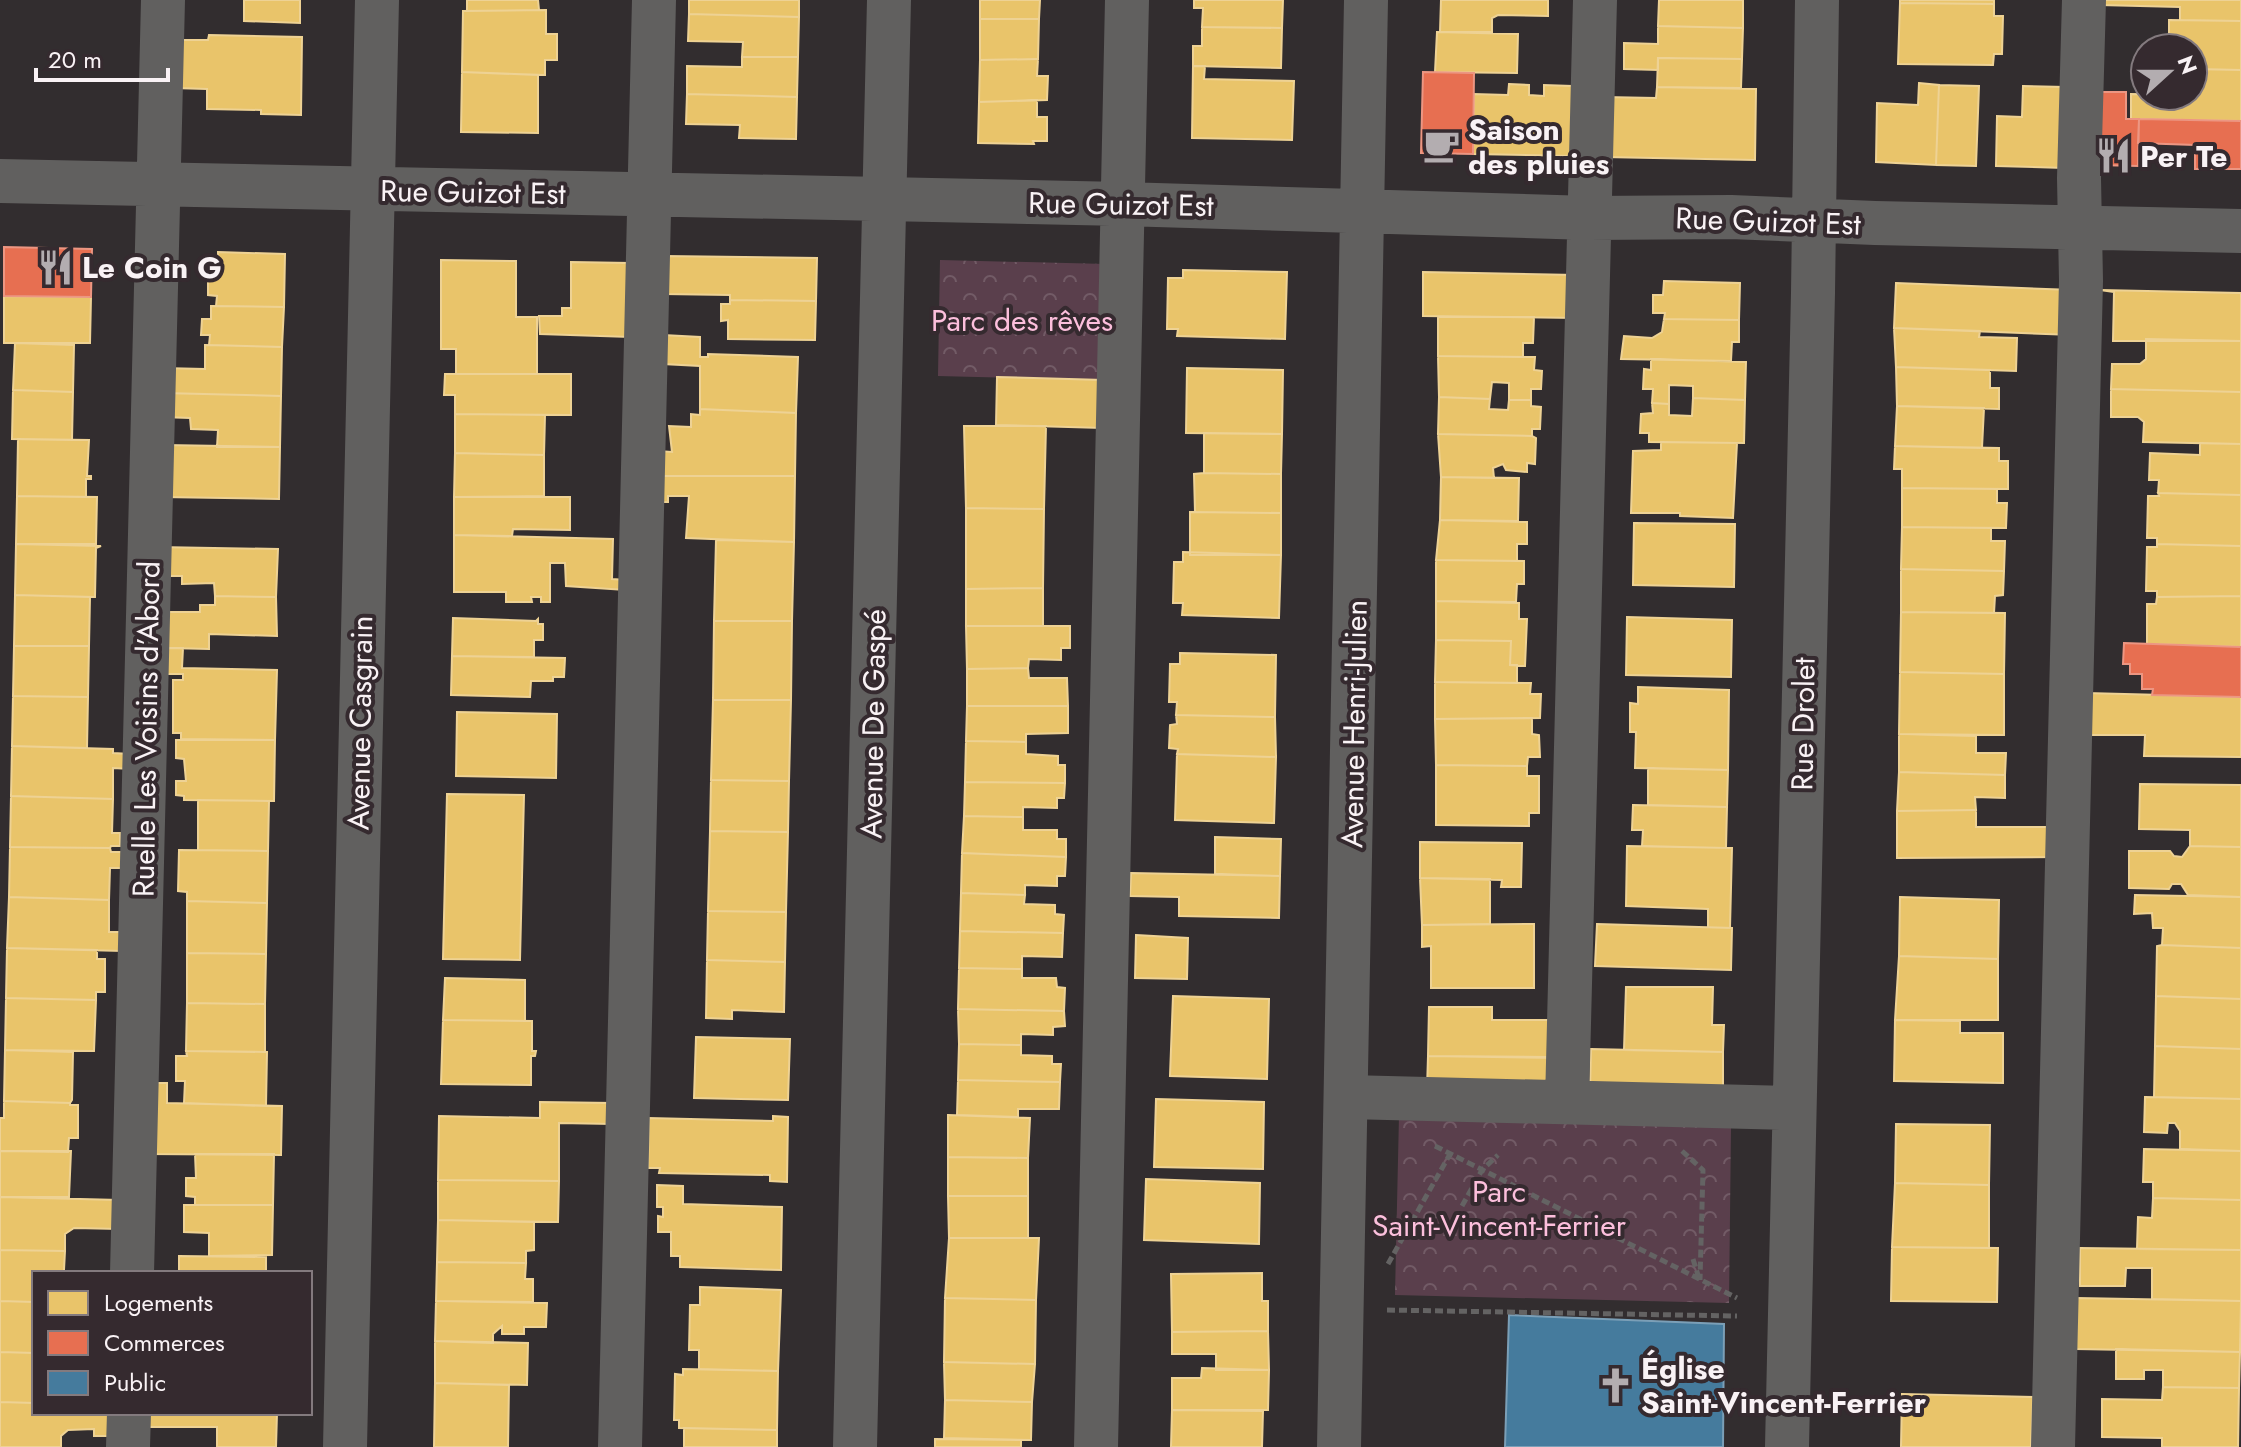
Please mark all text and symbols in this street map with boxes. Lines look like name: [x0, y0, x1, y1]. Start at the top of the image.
scale bar: [36, 32, 168, 82]
north arrow: [2129, 32, 2209, 112]
text: 20 m: [48, 42, 102, 77]
text: N: [2170, 51, 2206, 79]
place label: Saison des pluies: [1468, 108, 1609, 185]
cafe icon: Saison des pluies: [1423, 127, 1461, 165]
place label: Per Te: [2140, 135, 2227, 178]
restaurant icon: Per Te: [2095, 137, 2133, 175]
street label: Rue Guizot Est: [380, 169, 567, 215]
street label: Rue Guizot Est: [1028, 181, 1215, 227]
street label: Rue Guizot Est: [1675, 196, 1862, 246]
place label: Le Coin G: [82, 246, 222, 289]
restaurant icon: Le Coin G: [37, 248, 75, 286]
park label: Parc des rêves: [931, 299, 1113, 342]
street label: Ruelle Les Voisins d’Abord: [122, 561, 170, 897]
street label: Avenue Henri-Julien: [1330, 599, 1378, 849]
street label: Avenue De Gaspé: [849, 609, 897, 839]
street label: Avenue Casgrain: [337, 615, 383, 831]
street label: Rue Drolet: [1780, 656, 1826, 791]
park label: Parc Saint-Vincent-Ferrier: [1372, 1170, 1627, 1247]
legend: [32, 1271, 312, 1415]
text: Logements: [104, 1285, 213, 1320]
text: Commerces: [104, 1325, 225, 1360]
place label: Église Saint-Vincent-Ferrier: [1641, 1347, 1927, 1424]
text: Public: [104, 1365, 166, 1400]
church icon: Église Saint-Vincent-Ferrier: [1596, 1366, 1634, 1404]

